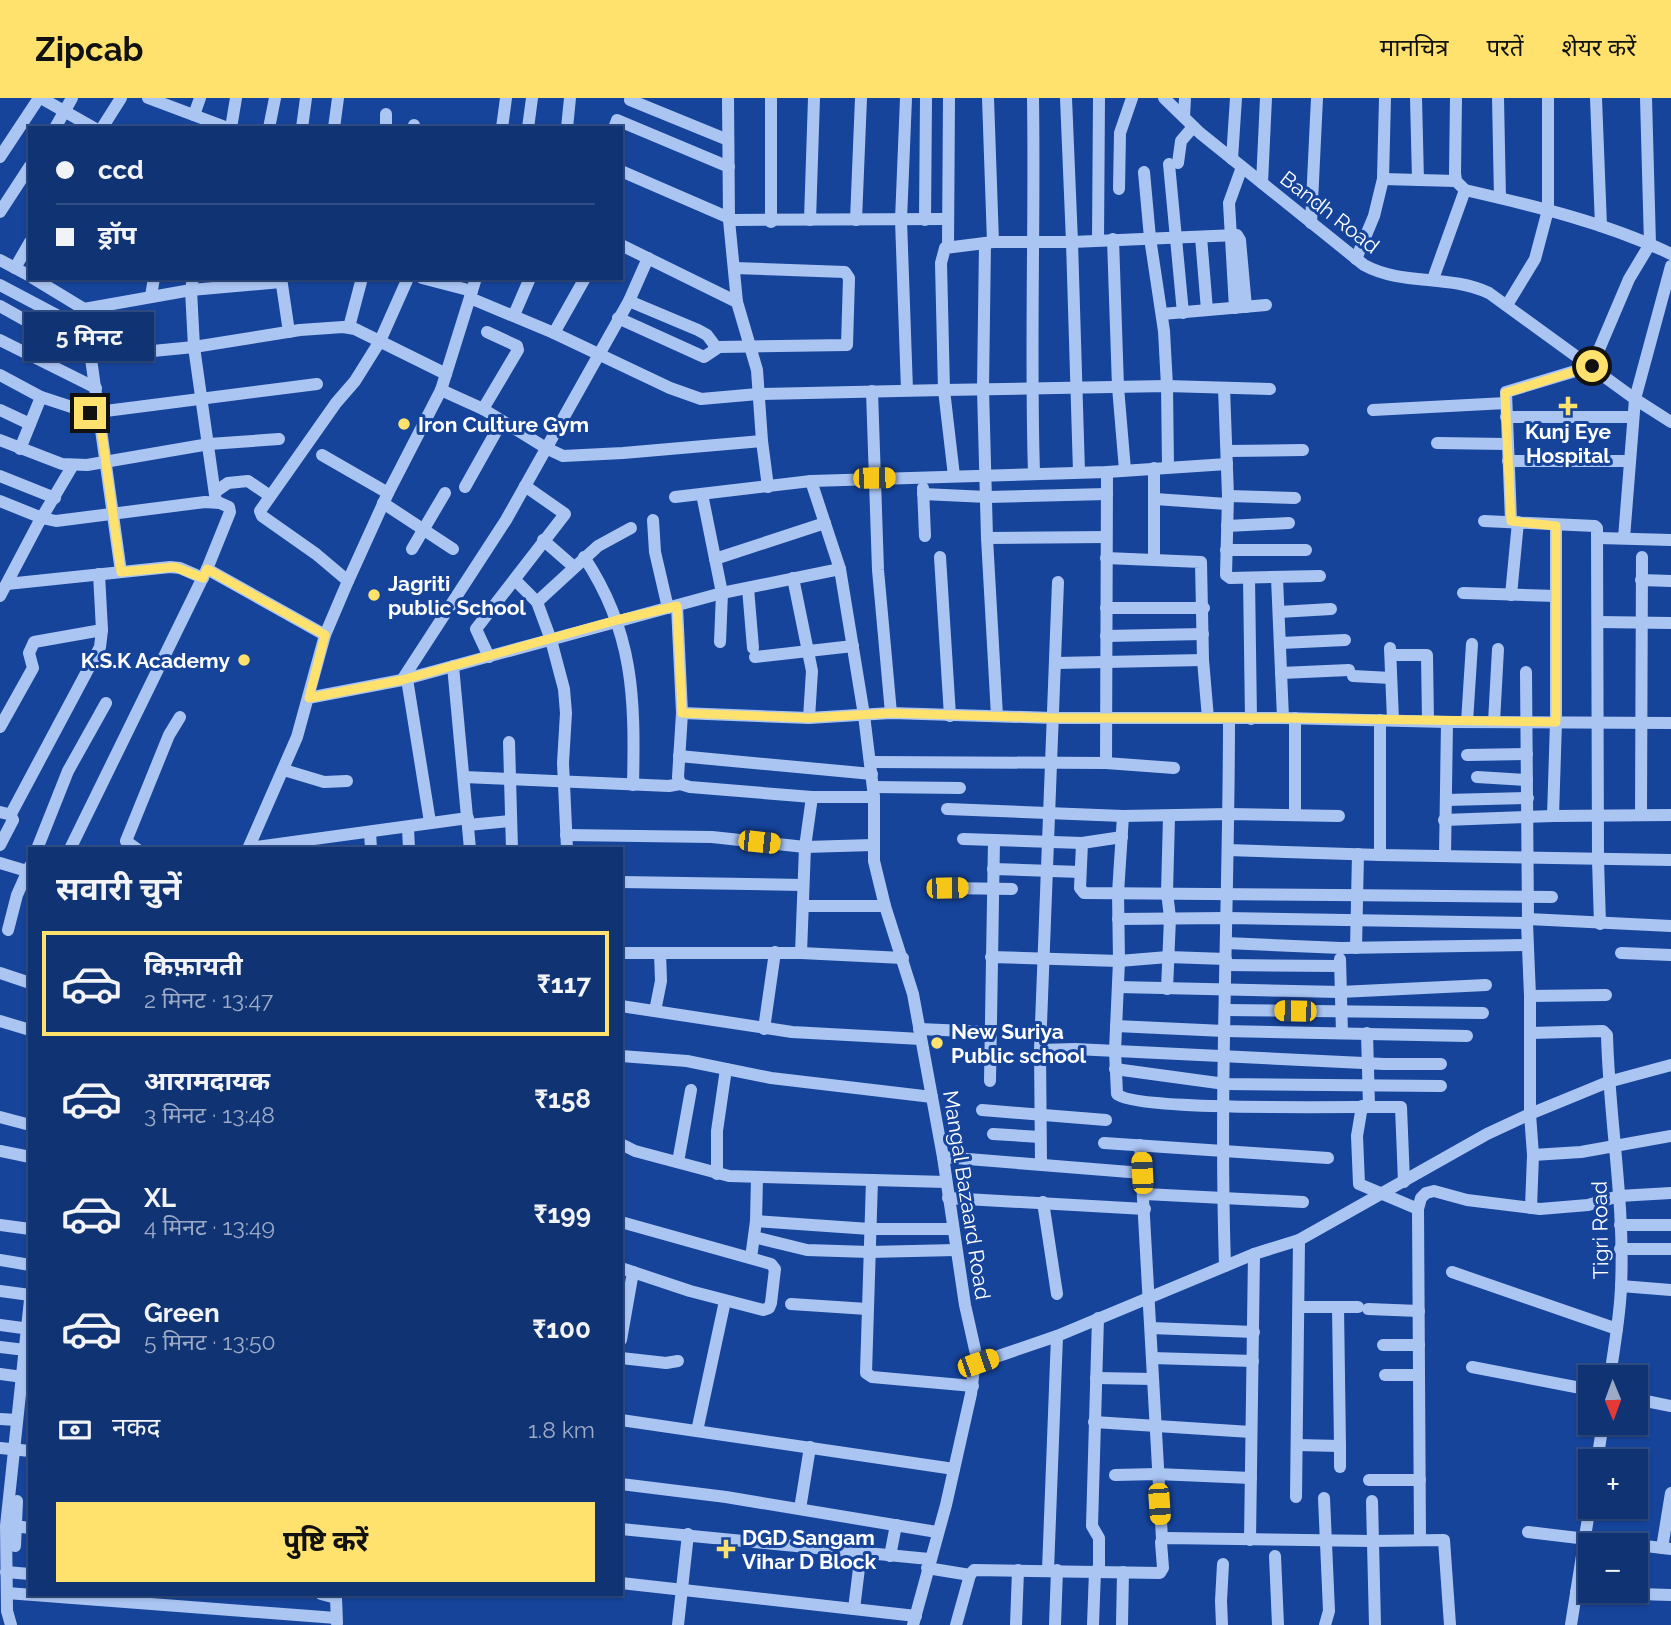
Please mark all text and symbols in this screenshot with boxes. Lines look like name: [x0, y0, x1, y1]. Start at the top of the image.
text: Zipcab: [35, 30, 144, 69]
text: मानचित्र: [1380, 33, 1448, 62]
text: परतें: [1486, 33, 1524, 62]
text: शेयर करें: [1562, 33, 1636, 62]
text: ccd: [98, 155, 144, 185]
street label: Bandh Road: [1276, 166, 1384, 258]
text: ड्रॉप: [98, 220, 136, 250]
callout: 5 मिनट: [25, 312, 155, 360]
text: 5 मिनट: [56, 323, 122, 350]
route start: [1576, 350, 1608, 382]
marker: Kunj Eye Hospital: [1558, 396, 1578, 416]
route end: [74, 397, 106, 429]
place label: Iron Culture Gym: [418, 412, 589, 437]
marker: Iron Culture Gym: [396, 416, 412, 432]
place label: Kunj Eye Hospital: [1525, 419, 1611, 468]
car: [853, 467, 896, 489]
place label: Jagriti public School: [388, 571, 526, 620]
marker: Jagriti public School: [366, 587, 382, 603]
place label: K.S.K Academy: [81, 648, 230, 673]
marker: K.S.K Academy: [236, 652, 252, 668]
car: [738, 829, 781, 855]
text: सवारी चुनें: [56, 870, 181, 907]
car: [926, 877, 969, 899]
text: किफ़ायती: [144, 951, 243, 981]
icon: car: [60, 952, 123, 1015]
text: ₹117: [537, 969, 591, 999]
text: 2 मिनट · 13:47: [144, 986, 273, 1013]
car: [1274, 1000, 1317, 1022]
place label: New Suriya Public school: [951, 1019, 1087, 1068]
marker: New Suriya Public school: [929, 1035, 945, 1051]
text: आरामदायक: [144, 1066, 270, 1096]
icon: car: [60, 1067, 123, 1130]
text: ₹158: [534, 1084, 591, 1114]
street label: Mangal Bazaard Road: [938, 1089, 996, 1301]
text: 3 मिनट · 13:48: [144, 1101, 275, 1128]
car: [1131, 1151, 1154, 1195]
street label: Tigri Road: [1587, 1181, 1613, 1279]
icon: car: [60, 1182, 123, 1245]
text: XL: [144, 1183, 176, 1213]
text: ₹199: [534, 1199, 591, 1229]
text: 4 मिनट · 13:49: [144, 1213, 275, 1240]
icon: car: [60, 1297, 123, 1360]
text: Green: [144, 1298, 220, 1328]
text: ₹100: [532, 1314, 591, 1344]
text: 5 मिनट · 13:50: [144, 1328, 276, 1355]
car: [955, 1346, 1002, 1380]
north arrow: [1578, 1365, 1648, 1435]
map controls: [1578, 1365, 1648, 1603]
icon: cash: [56, 1411, 94, 1449]
text: नकद: [112, 1412, 160, 1442]
text: 1.8 km: [528, 1416, 595, 1443]
button: +: [1578, 1449, 1648, 1519]
car: [1148, 1482, 1171, 1526]
button: पुष्टि करें: [56, 1502, 595, 1582]
place label: DGD Sangam Vihar D Block: [742, 1525, 877, 1574]
button: −: [1578, 1533, 1648, 1603]
marker: DGD Sangam Vihar D Block: [716, 1539, 736, 1559]

